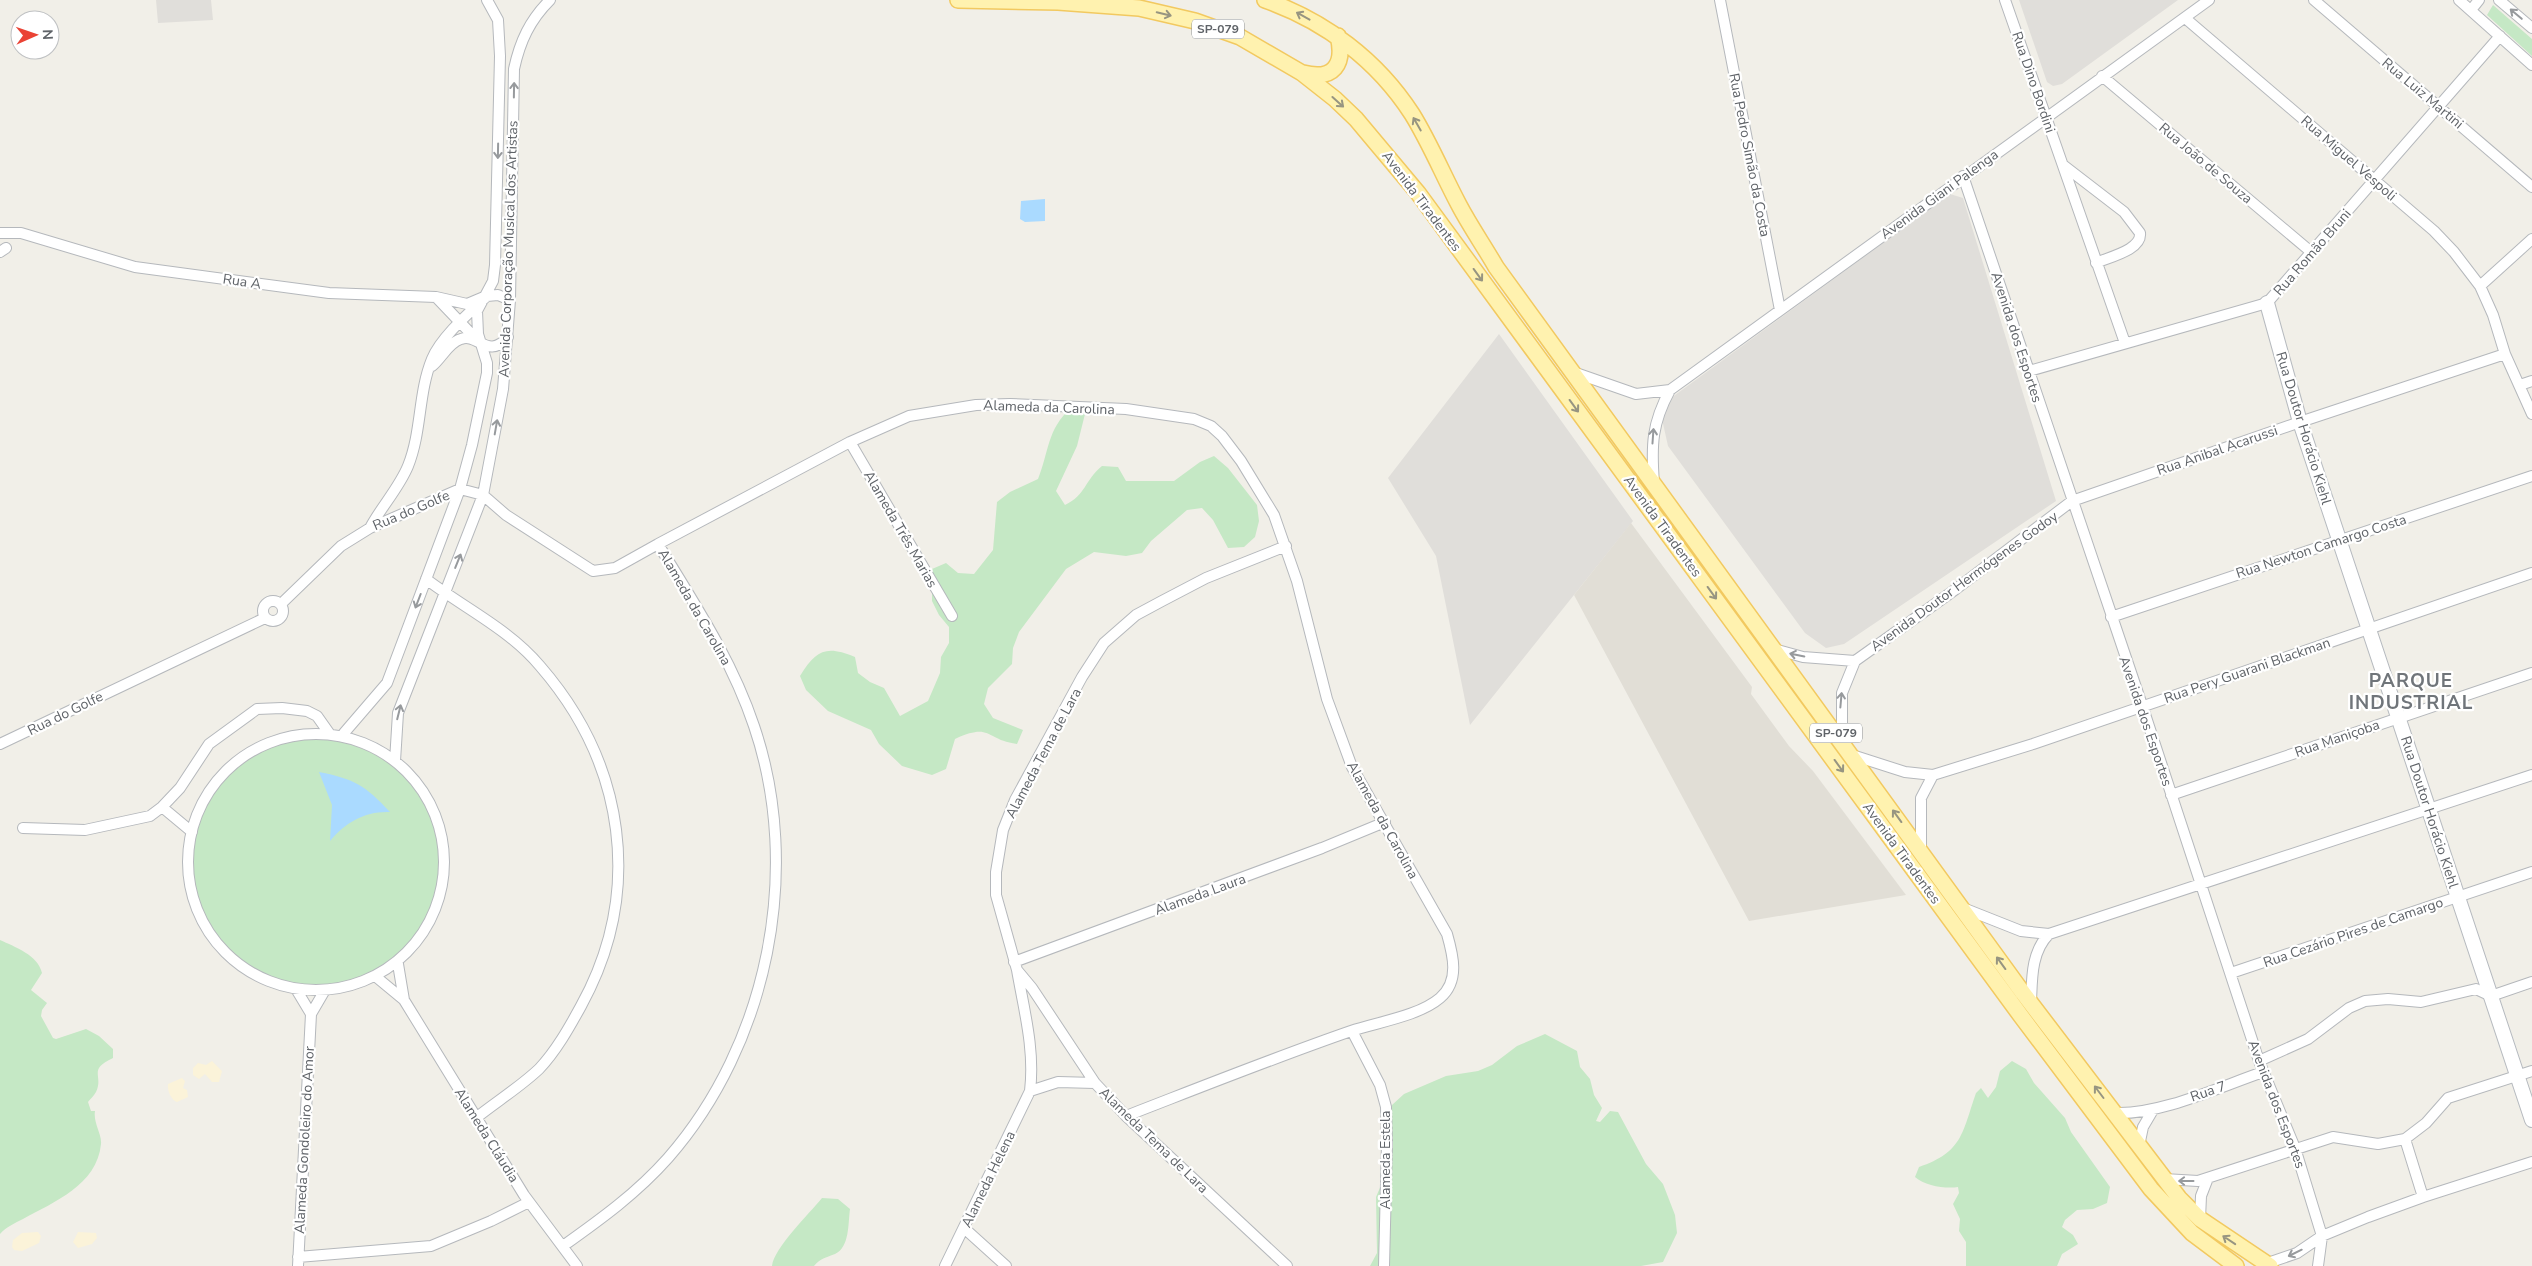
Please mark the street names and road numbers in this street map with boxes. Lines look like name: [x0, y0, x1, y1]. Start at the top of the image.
road number: SP-079: [1192, 20, 1244, 38]
street label: Rua Dino Bordini: [2007, 29, 2060, 135]
street label: Rua Luiz Martini: [2378, 54, 2467, 133]
street label: Rua Pedro Simão da Costa: [1724, 72, 1775, 238]
street label: Rua Miguel Vespoli: [2297, 111, 2401, 205]
street label: Rua João de Souza: [2155, 119, 2256, 208]
street label: Avenida Corporação Musical dos Artistas: [495, 120, 522, 378]
street label: Avenida Giani Palenga: [1876, 145, 2002, 244]
street label: Avenida Tiradentes: [1377, 147, 1466, 256]
street label: Rua Romão Bruni: [2269, 205, 2355, 300]
street label: Rua A: [222, 269, 262, 294]
street label: Avenida dos Esportes: [1986, 269, 2047, 405]
street label: Rua Doutor Horácio Kiehl: [2271, 349, 2336, 508]
street label: Alameda da Carolina: [983, 396, 1115, 419]
street label: Rua Anibal Acarussi: [2154, 421, 2280, 480]
street label: Alameda Três Marias: [859, 467, 942, 591]
street label: Avenida Tiradentes: [1619, 472, 1706, 581]
street label: Rua do Golfe: [370, 486, 453, 535]
street label: Avenida Doutor Hermógenes Godoy: [1867, 506, 2062, 656]
street label: Rua Newton Camargo Costa: [2233, 510, 2409, 583]
street label: Alameda da Carolina: [653, 545, 736, 669]
street label: Rua Pery Guarani Blackman: [2161, 633, 2333, 708]
street label: Avenida dos Esportes: [2114, 654, 2177, 789]
street label: Alameda Tema de Lara: [1001, 685, 1086, 822]
street label: Rua do Golfe: [24, 687, 106, 740]
street label: Rua Maniçoba: [2292, 715, 2382, 762]
road number: SP-079: [1810, 724, 1862, 742]
street label: Rua Doutor Horácio Kiehl: [2396, 734, 2463, 891]
street label: Alameda da Carolina: [1342, 758, 1423, 882]
street label: Avenida Tiradentes: [1858, 799, 1945, 908]
street label: Alameda Laura: [1152, 869, 1248, 920]
street label: Rua Cezário Pires de Camargo: [2261, 893, 2446, 972]
street label: Avenida dos Esportes: [2243, 1037, 2310, 1171]
street label: Alameda Gondoleiro do Amor: [290, 1046, 319, 1234]
street label: Rua 7: [2188, 1077, 2229, 1106]
street label: Alameda Tema de Lara: [1095, 1083, 1212, 1197]
street label: Alameda Cláudia: [450, 1084, 523, 1186]
street label: Alameda Estela: [1376, 1111, 1395, 1209]
street label: Alameda Helena: [957, 1128, 1020, 1231]

